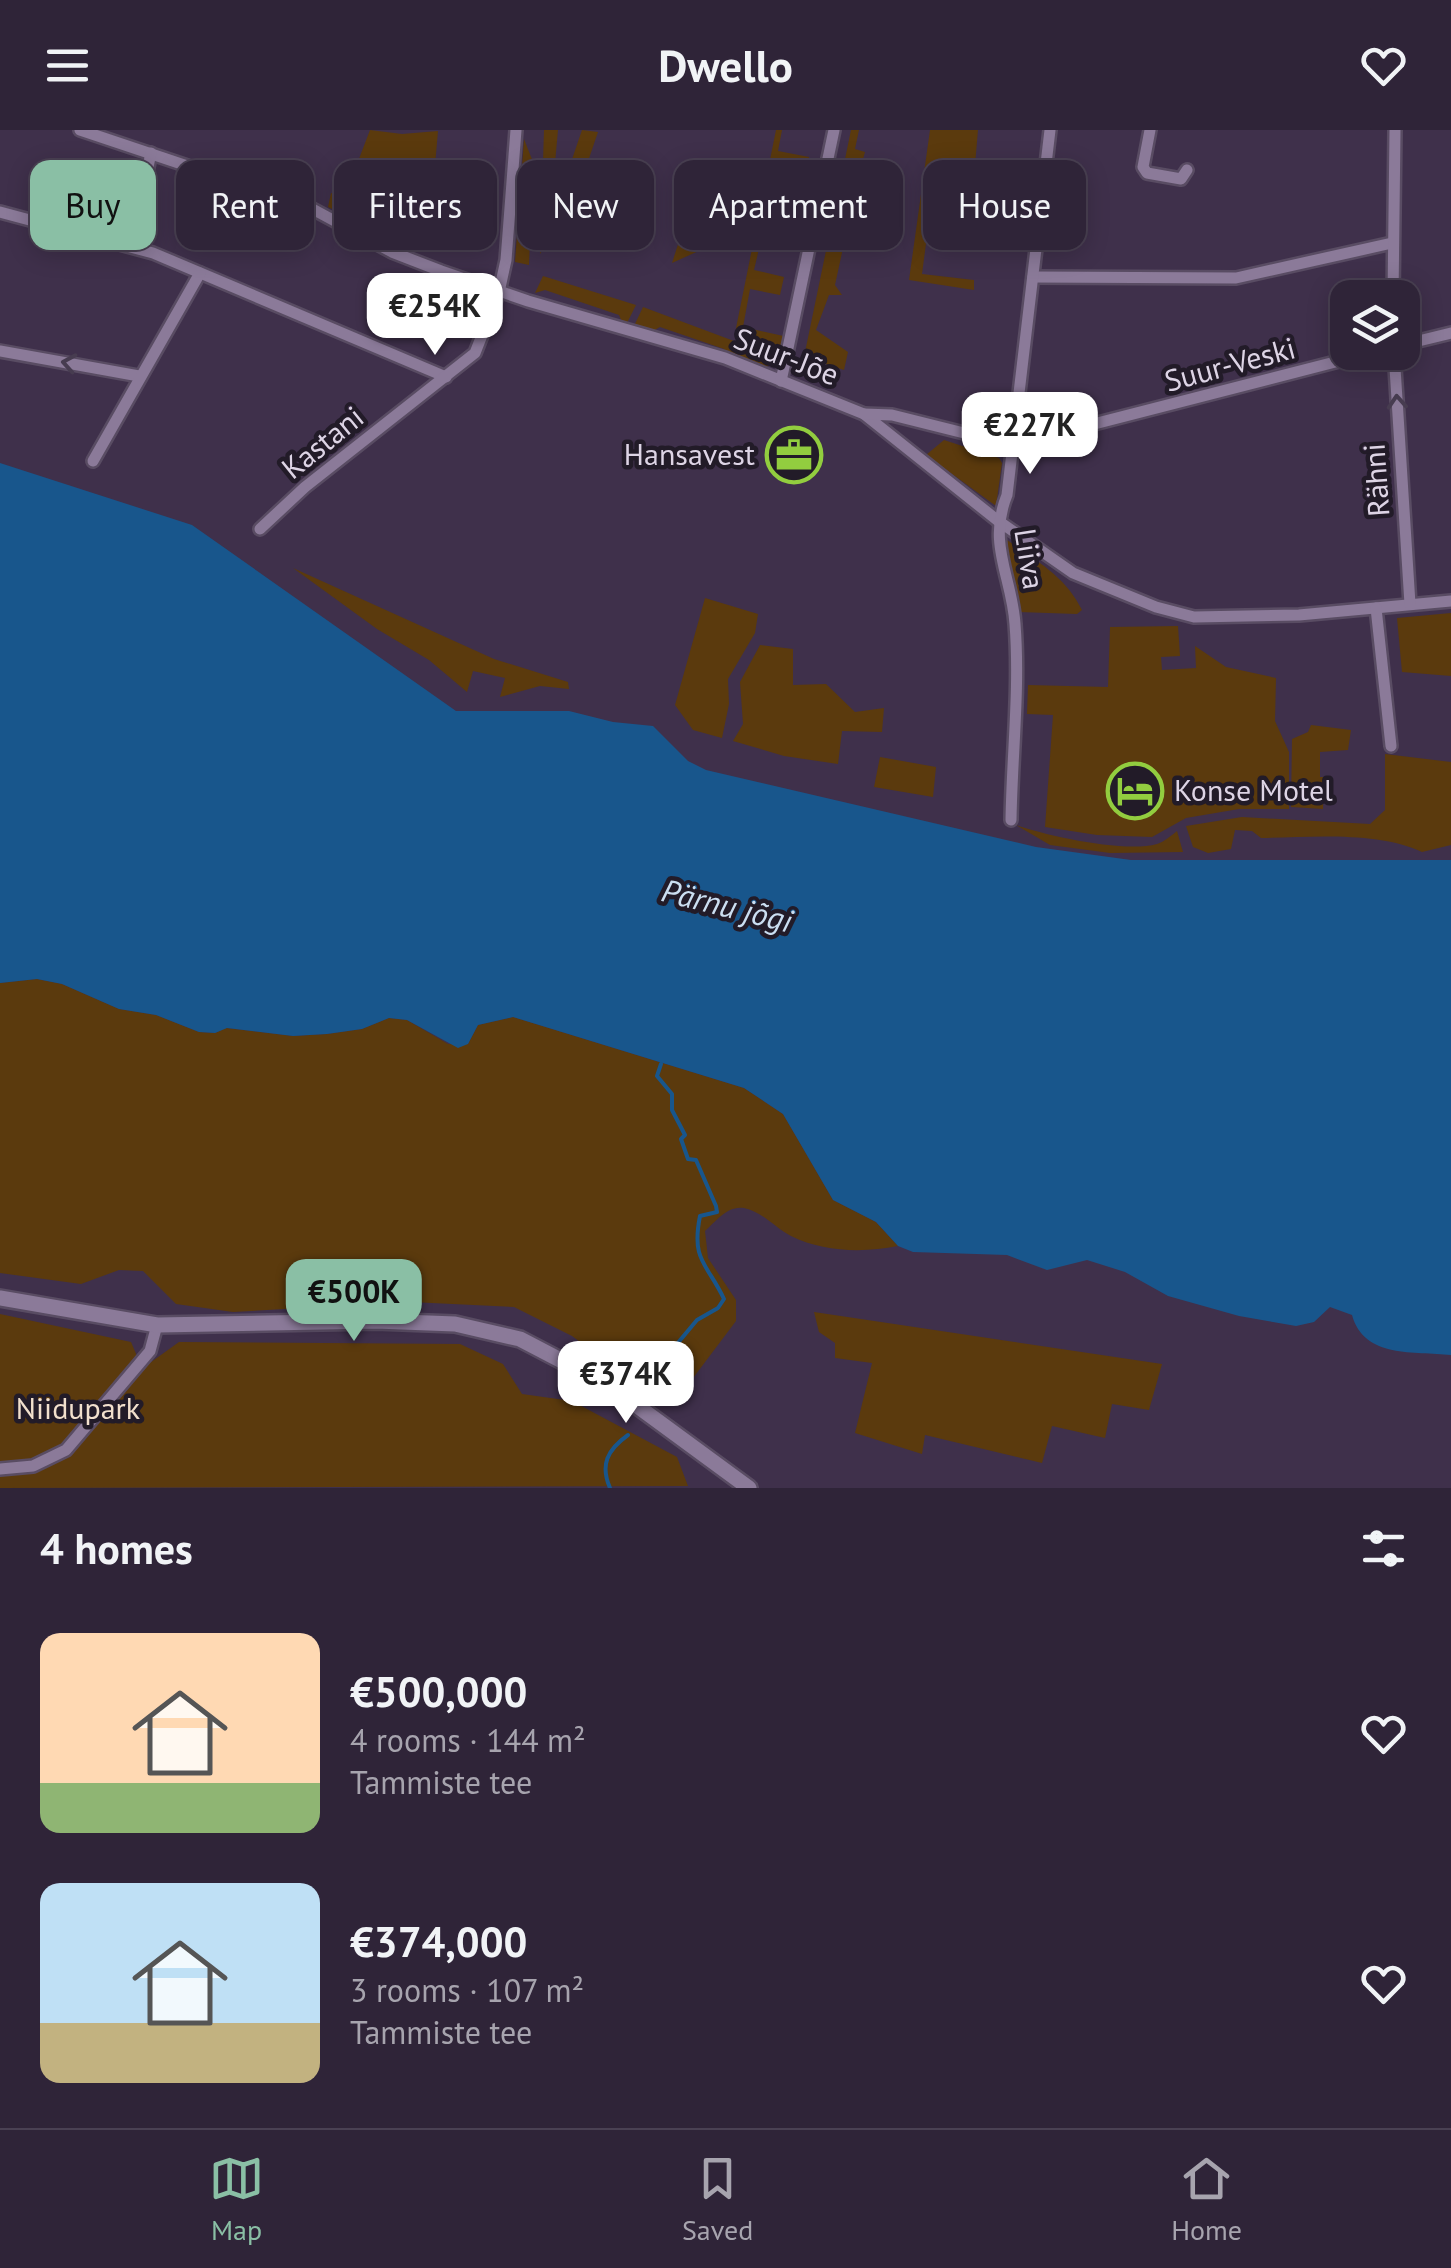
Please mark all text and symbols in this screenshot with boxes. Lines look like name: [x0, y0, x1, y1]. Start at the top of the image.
text: Dwello: [658, 36, 793, 94]
icon: menu: [40, 38, 95, 93]
icon: heart: [1356, 38, 1411, 93]
chip: Buy: [30, 160, 156, 250]
chip: Rent: [176, 160, 314, 250]
chip: Filters: [334, 160, 497, 250]
chip: New: [517, 160, 654, 250]
chip: Apartment: [674, 160, 903, 250]
chip: House: [923, 160, 1086, 250]
pin: €254K: [365, 273, 505, 358]
map controls: [1330, 280, 1420, 370]
button: layers: [1330, 280, 1420, 370]
text: €254K: [389, 284, 481, 326]
street label: Suur-Jõe: [729, 318, 845, 393]
street label: Suur-Veski: [1160, 327, 1299, 400]
one-way arrow: [61, 353, 78, 374]
pin: €227K: [960, 392, 1100, 477]
one-way arrow: [1387, 394, 1409, 410]
street label: Kastani: [273, 397, 371, 487]
text: €227K: [984, 403, 1076, 445]
office icon: Hansavest: [764, 425, 824, 485]
place label: Hansavest: [624, 434, 755, 473]
street label: Rähni: [1353, 442, 1398, 518]
street label: Liiva: [1006, 526, 1055, 592]
hotel icon: Konse Motel: [1105, 761, 1165, 821]
place label: Konse Motel: [1174, 770, 1333, 809]
water label: Pärnu jõgi: [658, 869, 799, 942]
pin: €500K: [284, 1259, 424, 1344]
text: €500K: [308, 1270, 400, 1312]
pin: €374K: [556, 1341, 696, 1426]
text: €374K: [580, 1352, 672, 1394]
park label: Niidupark: [16, 1388, 141, 1427]
text: 4 homes: [40, 1521, 193, 1576]
icon: filters: [1356, 1521, 1411, 1576]
text: €500,000: [350, 1664, 527, 1719]
icon: home: [120, 1673, 240, 1793]
icon: heart: [1356, 1706, 1411, 1761]
text: 4 rooms · 144 m²: [350, 1719, 586, 1761]
text: Tammiste tee: [350, 1761, 532, 1803]
text: €374,000: [350, 1914, 527, 1969]
icon: home: [120, 1923, 240, 2043]
icon: heart: [1356, 1956, 1411, 2011]
text: 3 rooms · 107 m²: [350, 1969, 584, 2011]
text: Tammiste tee: [350, 2011, 532, 2053]
tab: Map: [209, 2151, 264, 2248]
tab: Saved: [682, 2151, 753, 2248]
tab: Home: [1171, 2151, 1242, 2248]

